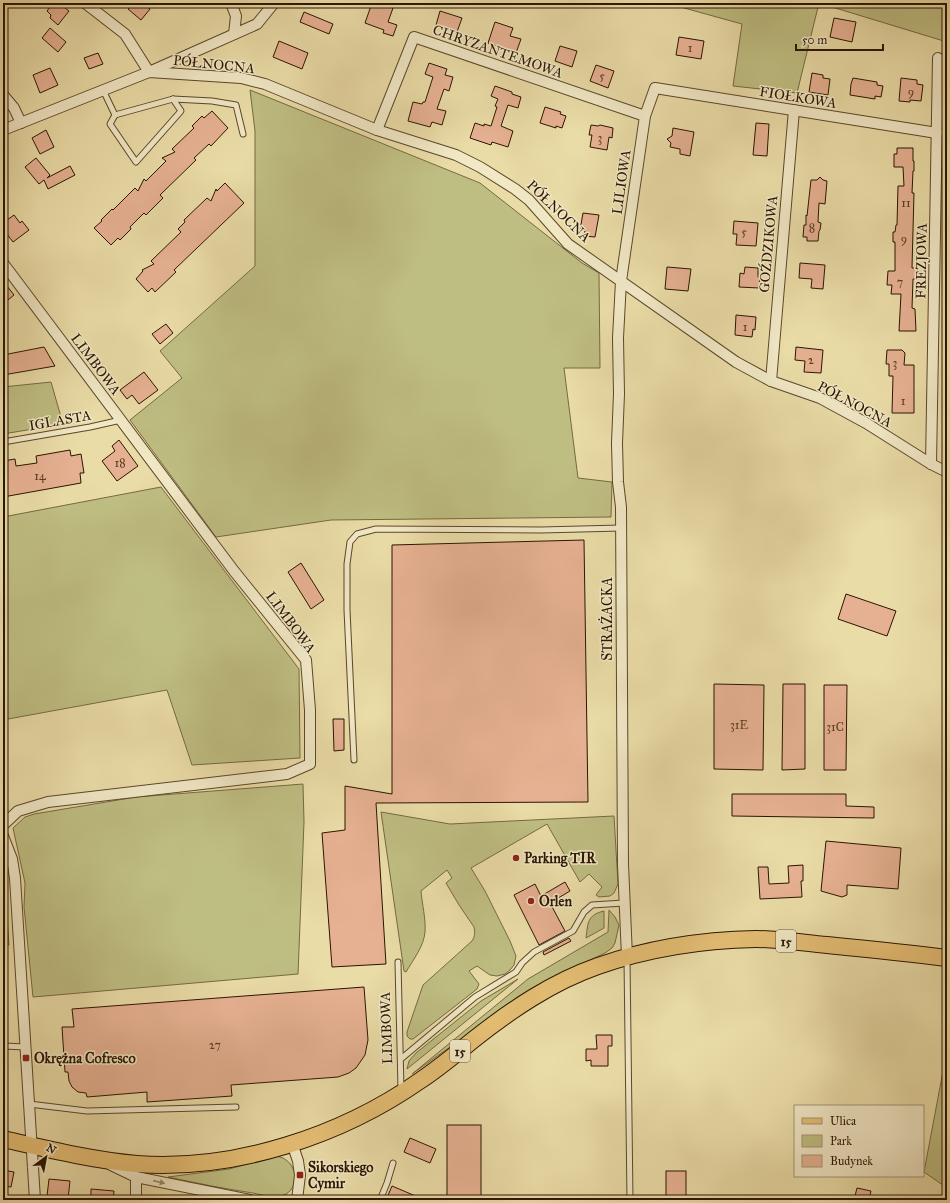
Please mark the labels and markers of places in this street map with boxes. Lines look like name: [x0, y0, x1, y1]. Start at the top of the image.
place label: Parking TIR: [524, 850, 597, 868]
marker: Parking TIR: [511, 853, 521, 863]
place label: Orlen: [539, 893, 572, 910]
marker: Orlen: [526, 896, 536, 906]
place label: Okrężna Cofresco: [34, 1050, 136, 1067]
marker: Okrężna Cofresco: [21, 1053, 31, 1063]
place label: Sikorskiego Cymir: [308, 1159, 374, 1193]
marker: Sikorskiego Cymir: [295, 1170, 305, 1180]

